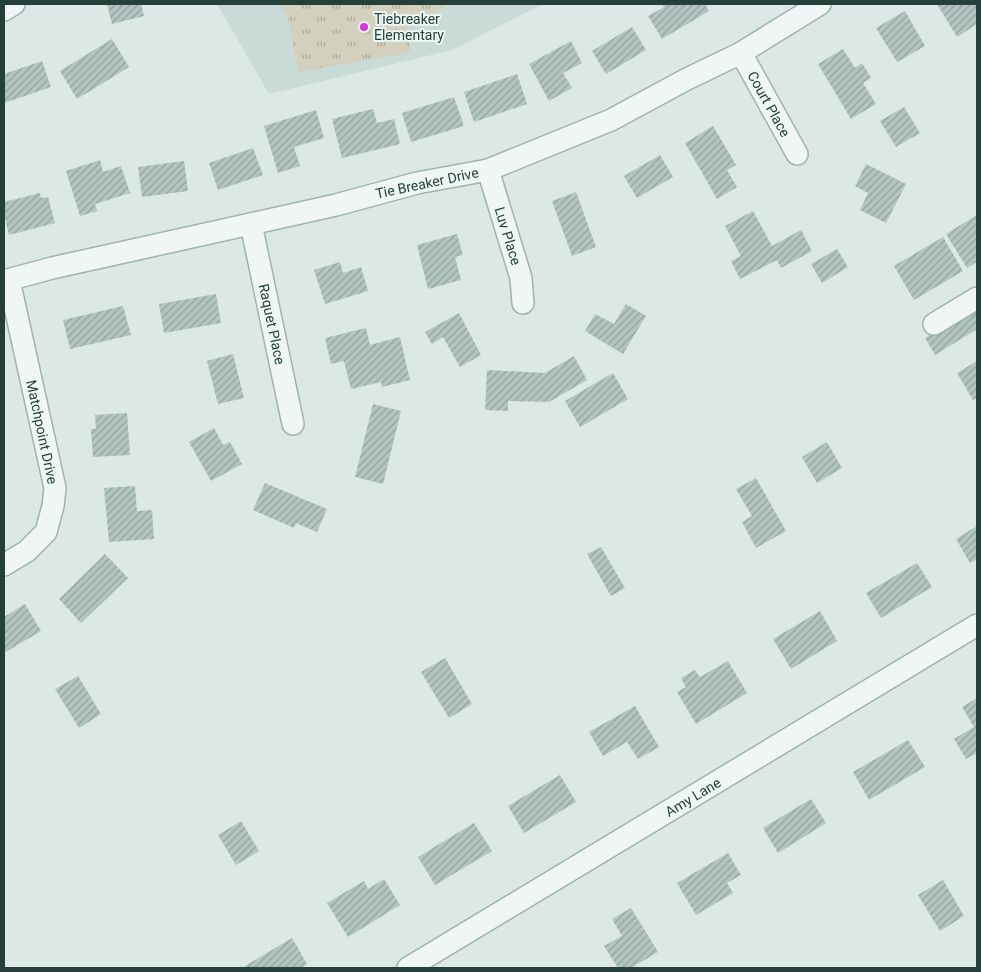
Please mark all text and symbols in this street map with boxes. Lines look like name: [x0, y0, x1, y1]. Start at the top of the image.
place label: Tiebreaker Elementary: [374, 11, 444, 43]
marker: Tiebreaker Elementary: [358, 21, 370, 33]
street label: Court Place: [744, 68, 794, 140]
street label: Tie Breaker Drive: [374, 164, 480, 202]
street label: Luv Place: [492, 205, 524, 267]
street label: Raquet Place: [256, 282, 288, 366]
street label: Matchpoint Drive: [23, 379, 61, 485]
street label: Amy Lane: [662, 774, 724, 820]

